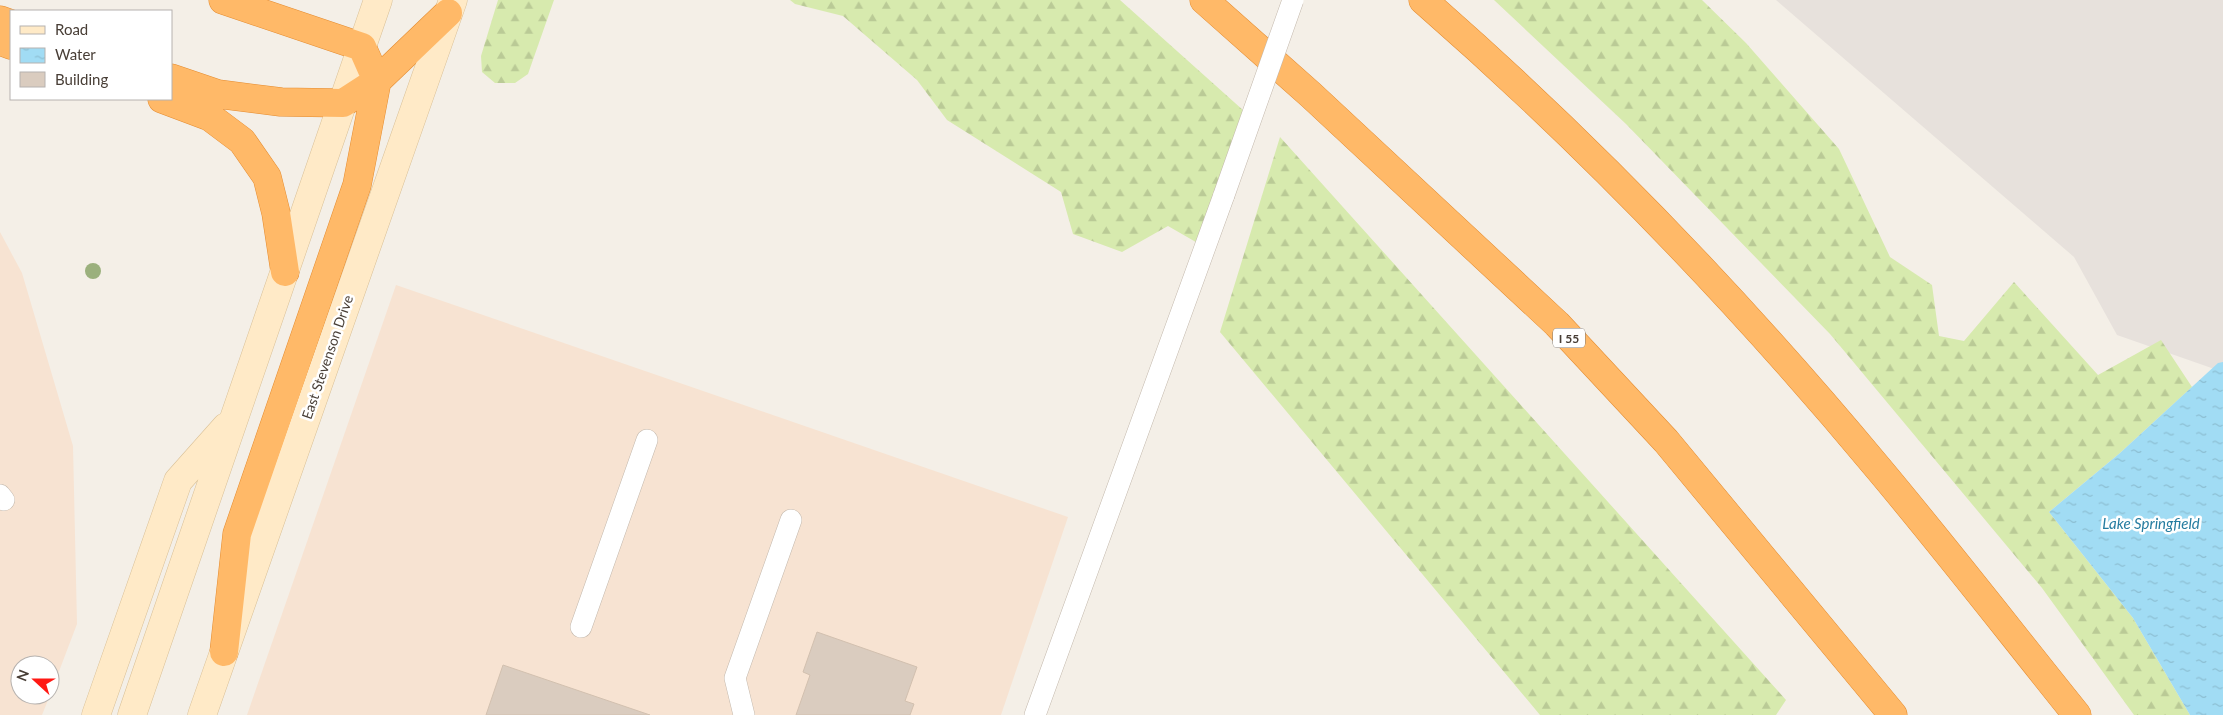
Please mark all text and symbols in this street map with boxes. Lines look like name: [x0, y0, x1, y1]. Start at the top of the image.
legend: [10, 10, 172, 100]
text: Road: [55, 20, 88, 38]
text: Water: [55, 45, 96, 63]
text: Building: [55, 70, 108, 88]
street label: East Stevenson Drive: [298, 293, 356, 421]
road number: I 55: [1553, 328, 1585, 348]
water label: Lake Springfield: [2102, 514, 2200, 532]
north arrow: [10, 655, 60, 705]
text: N: [13, 667, 32, 683]

